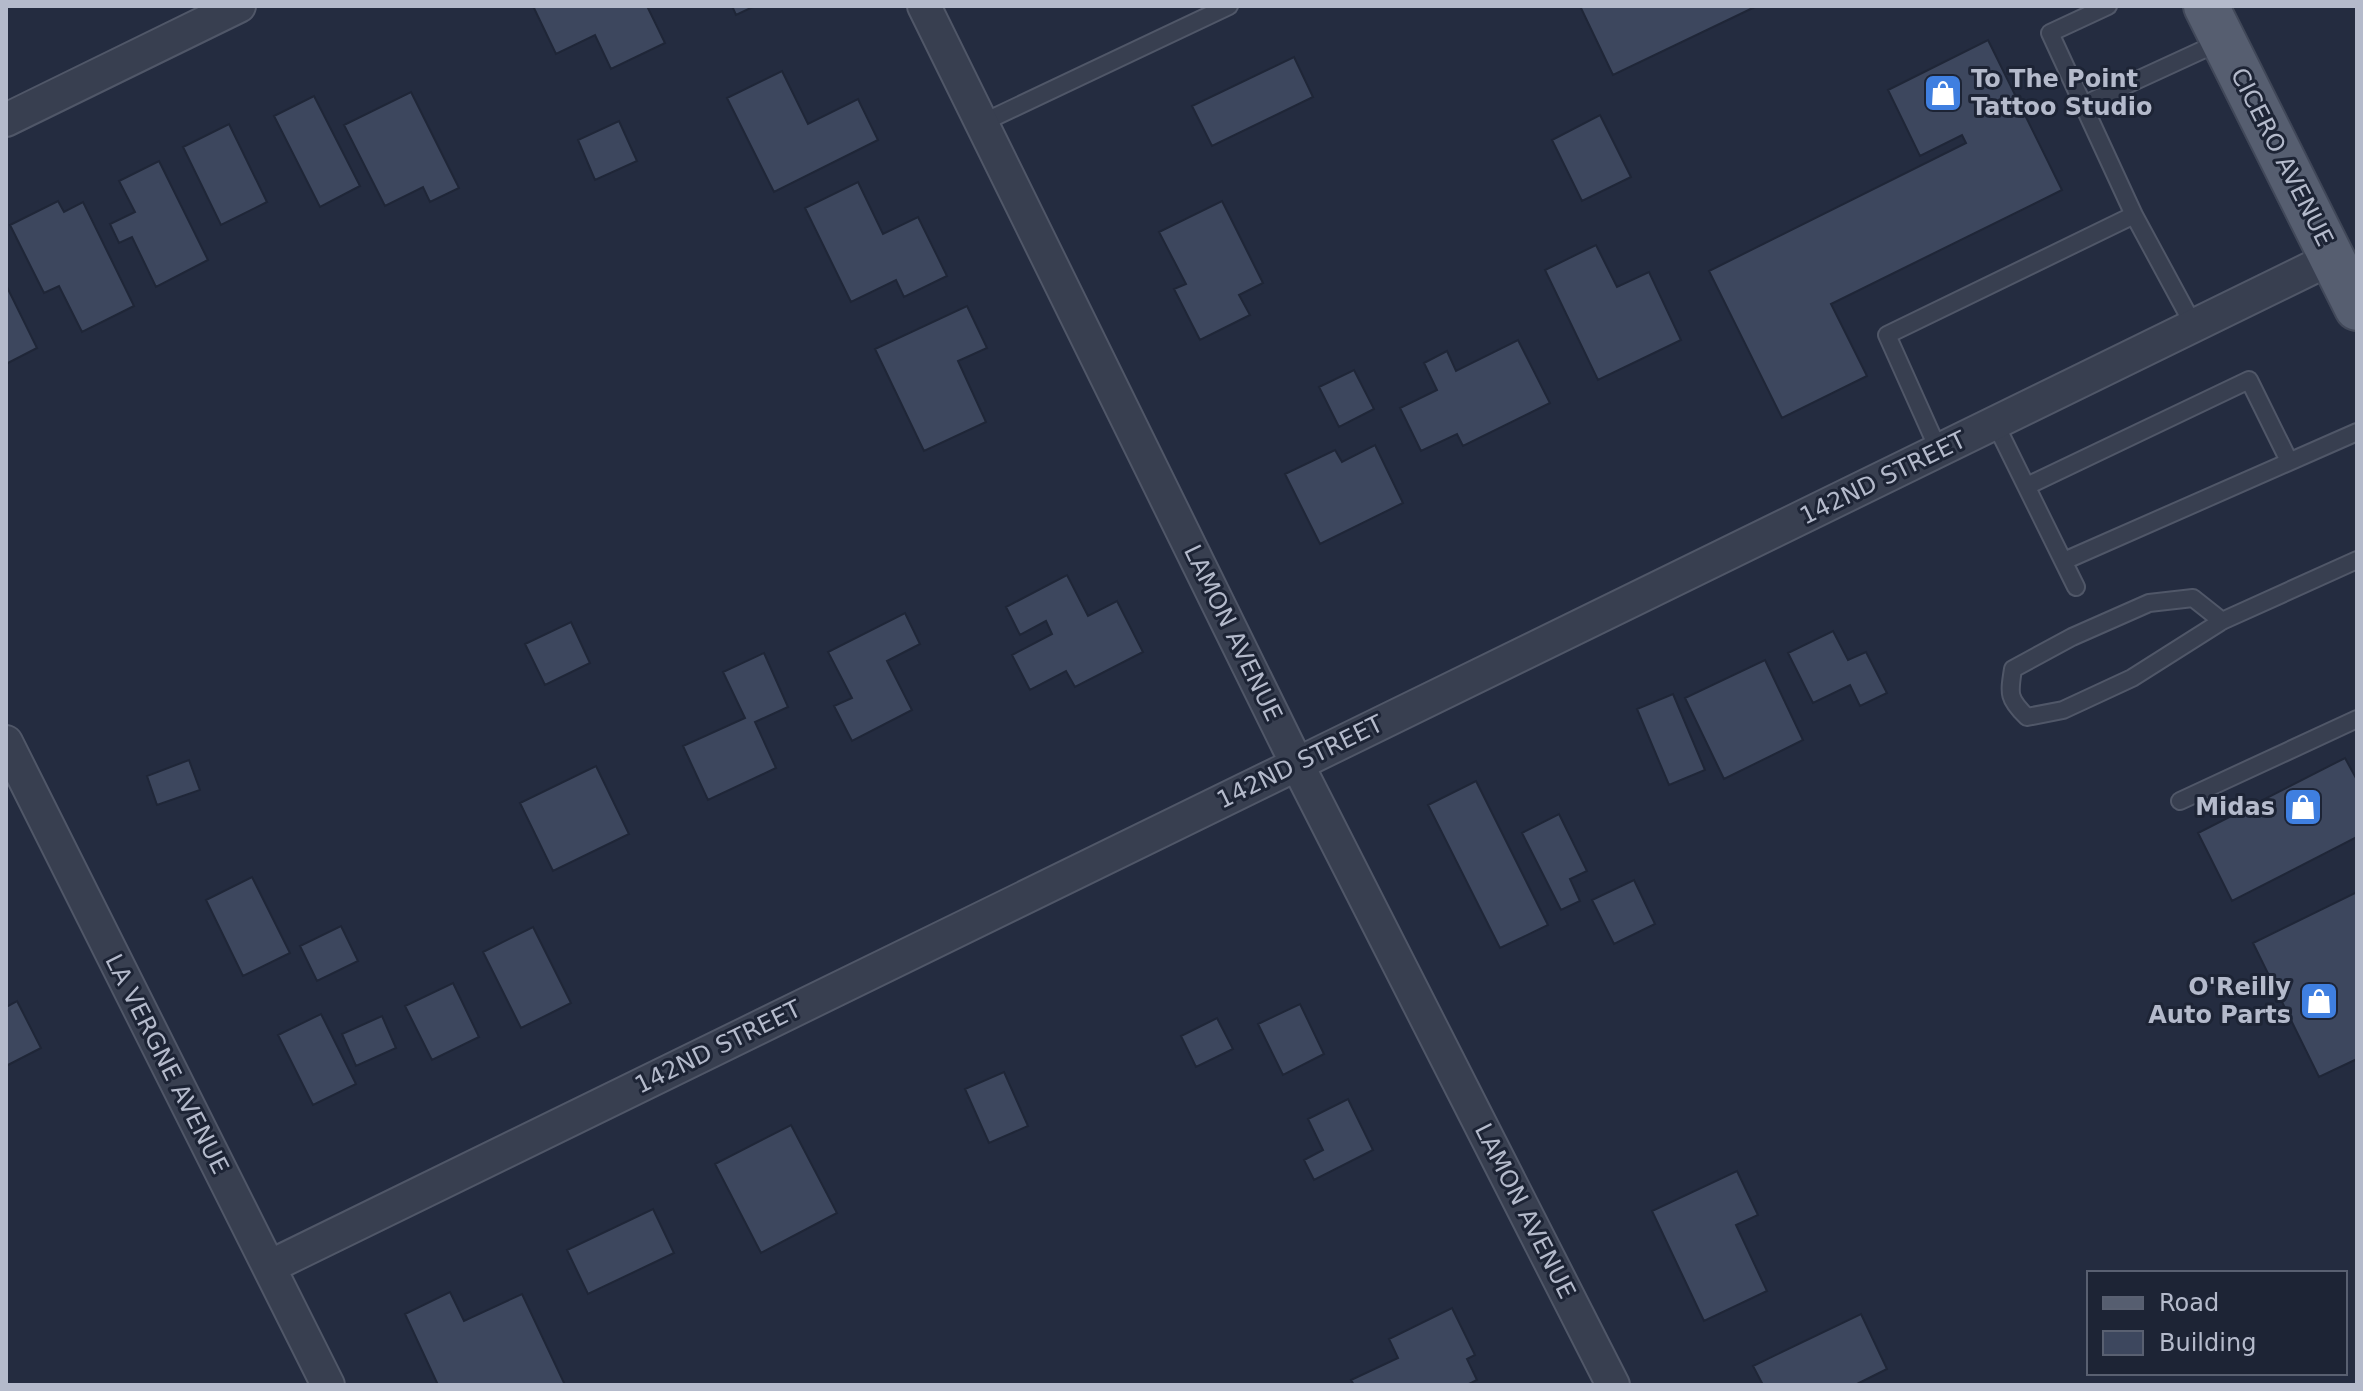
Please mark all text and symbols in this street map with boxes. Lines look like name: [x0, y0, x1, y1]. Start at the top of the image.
street label: CICERO AVENUE: [2225, 63, 2339, 251]
place label: To The Point Tattoo Studio: [1971, 65, 2153, 121]
shop icon: To The Point Tattoo Studio: [1922, 72, 1964, 114]
street label: 142ND STREET: [1795, 426, 1971, 530]
street label: LAMON AVENUE: [1178, 540, 1288, 726]
street label: 142ND STREET: [1212, 710, 1388, 814]
shop icon: Midas: [2282, 786, 2324, 828]
place label: Midas: [2195, 793, 2275, 821]
street label: LA VERGNE AVENUE: [99, 950, 235, 1178]
place label: O'Reilly Auto Parts: [2148, 973, 2291, 1029]
shop icon: O'Reilly Auto Parts: [2298, 980, 2340, 1022]
street label: 142ND STREET: [630, 995, 806, 1099]
street label: LAMON AVENUE: [1469, 1119, 1581, 1303]
legend: [2087, 1271, 2347, 1375]
text: Road: [2159, 1289, 2219, 1317]
text: Building: [2159, 1329, 2256, 1357]

